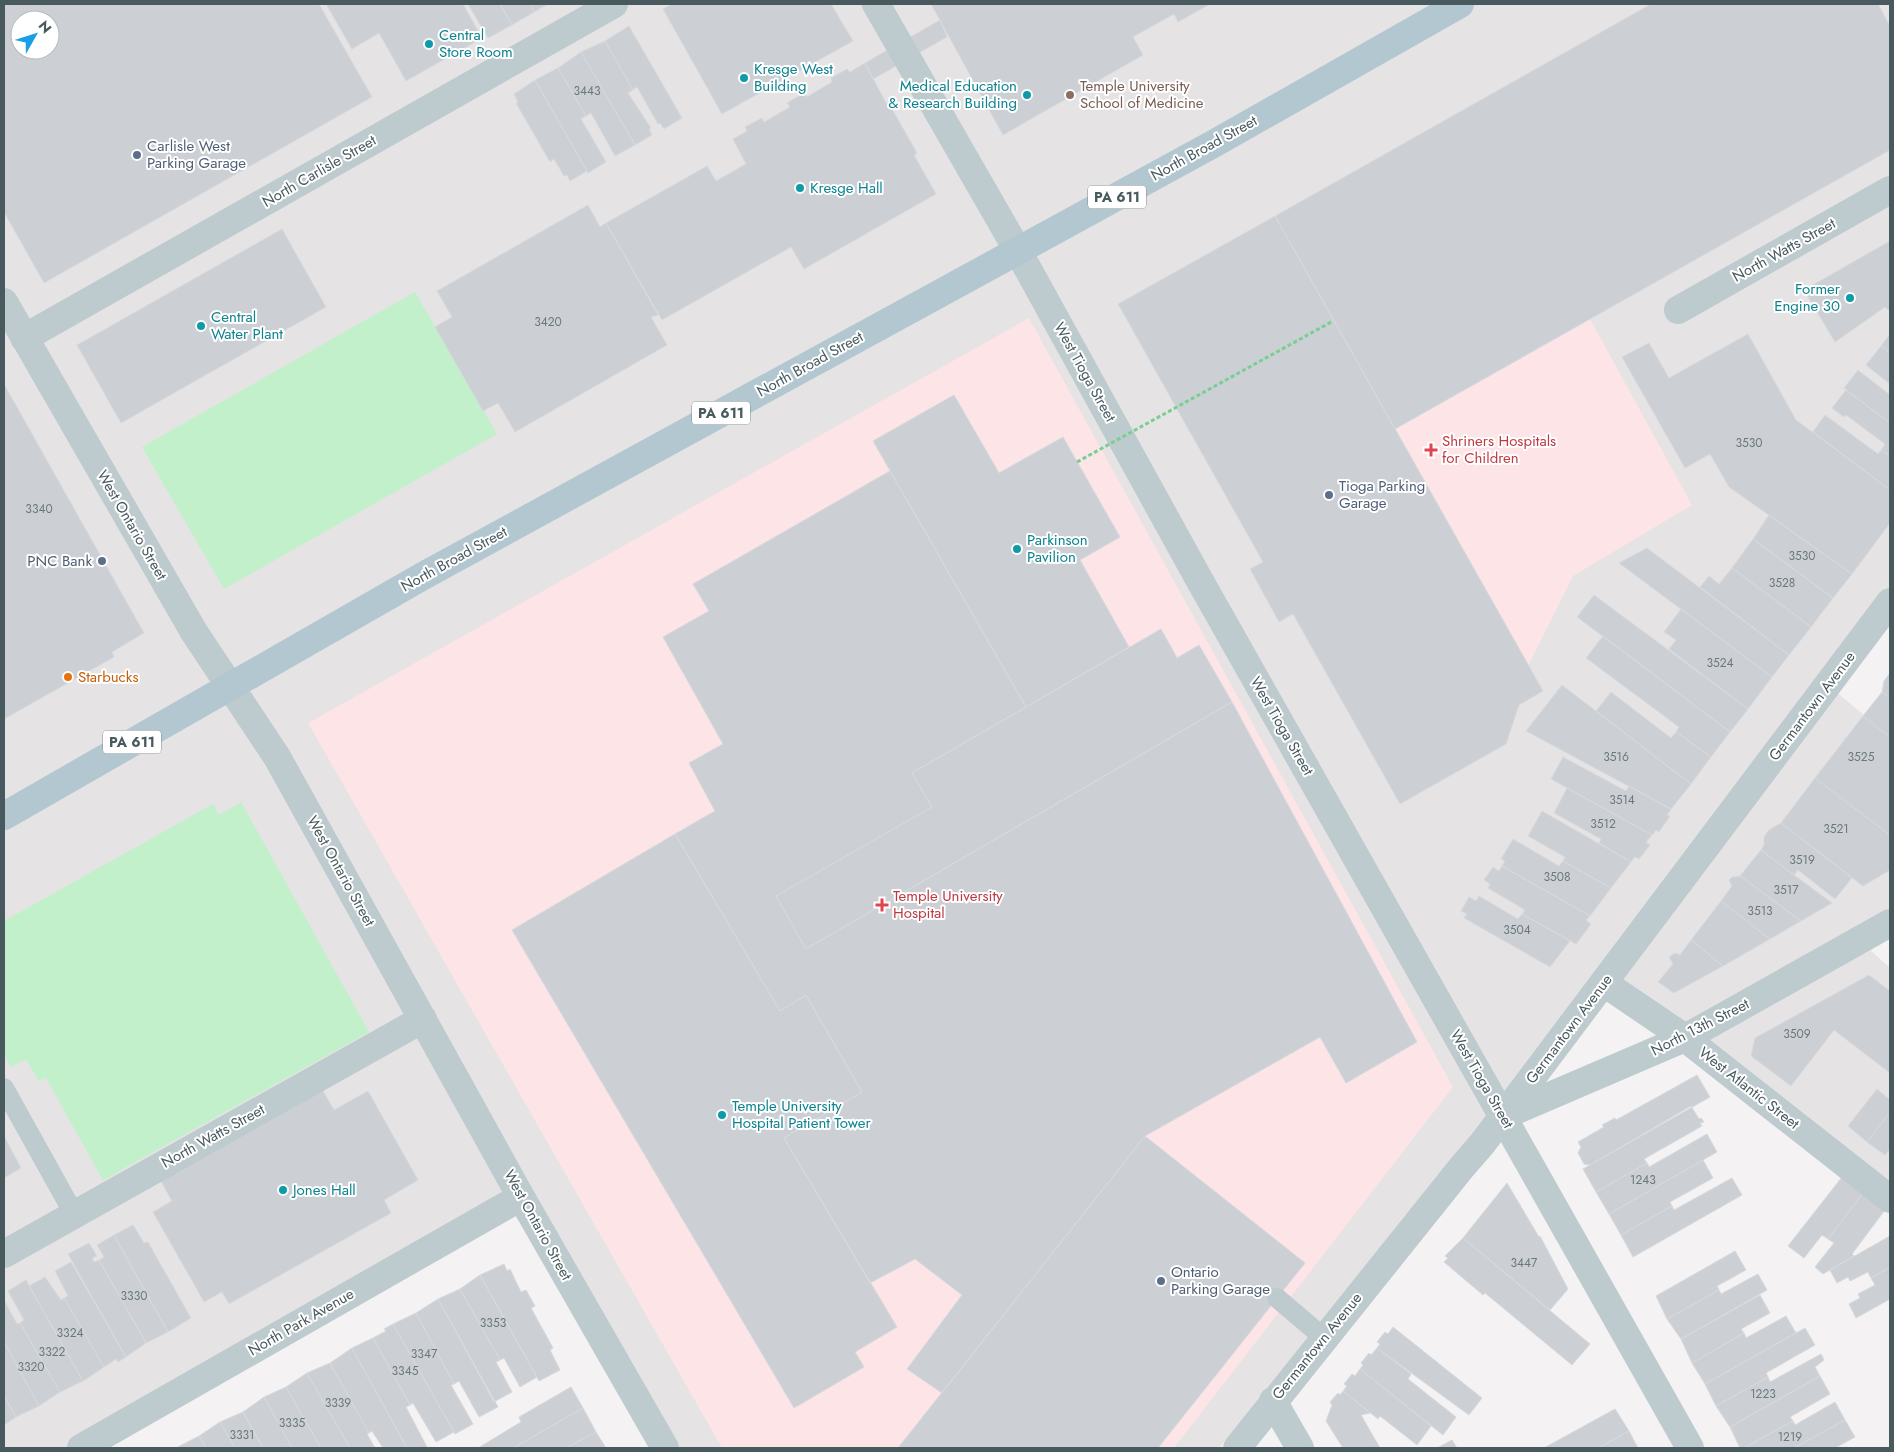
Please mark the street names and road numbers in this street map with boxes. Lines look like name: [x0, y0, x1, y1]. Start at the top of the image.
street label: North Broad Street: [1147, 109, 1261, 186]
street label: North Carlisle Street: [258, 129, 380, 213]
road number: PA 611: [1088, 186, 1146, 208]
street label: North Watts Street: [1728, 212, 1840, 288]
street label: West Tioga Street: [1049, 318, 1122, 426]
street label: North Broad Street: [753, 325, 867, 402]
road number: PA 611: [692, 402, 750, 424]
street label: West Ontario Street: [92, 466, 173, 584]
street label: North Broad Street: [397, 520, 511, 597]
street label: Germantown Avenue: [1763, 646, 1861, 765]
street label: West Tioga Street: [1245, 673, 1319, 780]
road number: PA 611: [103, 730, 161, 754]
street label: West Ontario Street: [301, 812, 381, 931]
street label: Germantown Avenue: [1520, 969, 1618, 1088]
street label: North 13th Street: [1647, 993, 1753, 1061]
street label: West Tioga Street: [1445, 1026, 1519, 1133]
street label: West Atlantic Street: [1694, 1042, 1804, 1135]
street label: North Watts Street: [157, 1098, 269, 1174]
street label: West Ontario Street: [498, 1166, 578, 1285]
street label: North Park Avenue: [244, 1283, 358, 1361]
street label: Germantown Avenue: [1267, 1288, 1367, 1404]

